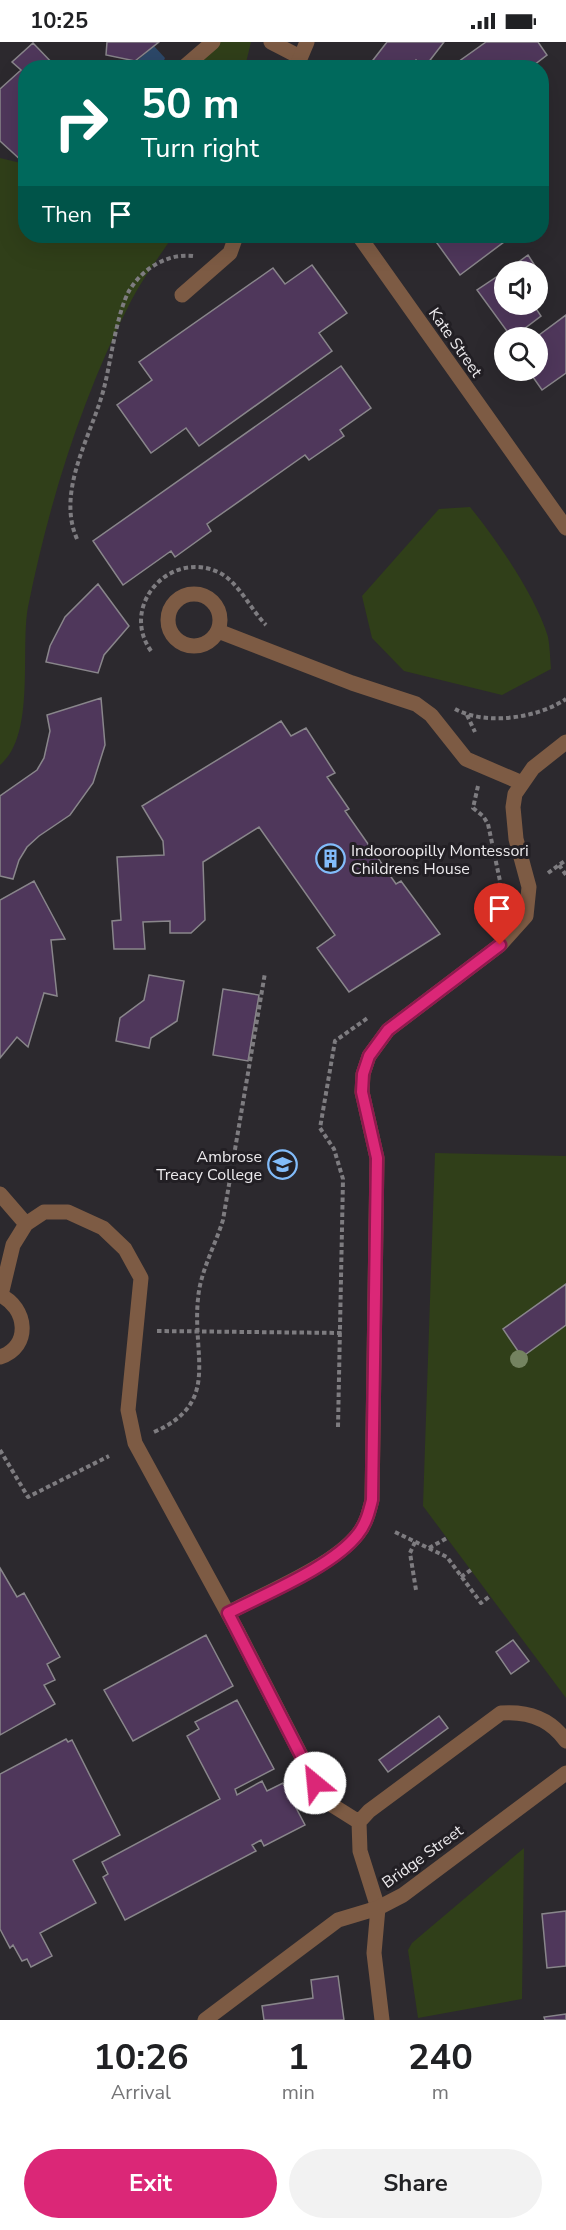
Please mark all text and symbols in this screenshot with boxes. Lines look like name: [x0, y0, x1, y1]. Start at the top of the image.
text: 10:25: [30, 6, 88, 36]
text: 50 m: [141, 76, 240, 133]
icon: right: [42, 84, 120, 162]
text: Turn right: [141, 130, 259, 167]
icon: arrive: [104, 198, 137, 231]
text: Then: [42, 200, 92, 230]
map controls: [494, 261, 548, 381]
button: sound: [494, 261, 548, 315]
street label: Kate Street: [423, 303, 487, 382]
button: search: [494, 327, 548, 381]
place label: Indooroopilly Montessori Childrens House: [351, 840, 529, 880]
building icon: Indooroopilly Montessori Childrens House: [314, 843, 346, 875]
pin: [474, 883, 525, 945]
icon: arrive: [483, 892, 516, 925]
place label: Ambrose Treacy College: [156, 1146, 262, 1186]
school or university icon: Ambrose Treacy College: [267, 1149, 299, 1181]
position arrow: [283, 1751, 347, 1815]
street label: Bridge Street: [378, 1820, 468, 1894]
text: 10:26: [93, 2033, 189, 2082]
text: 1: [287, 2033, 309, 2082]
text: 240: [408, 2033, 473, 2082]
text: Arrival: [111, 2079, 171, 2106]
text: min: [282, 2079, 315, 2106]
text: m: [432, 2079, 449, 2106]
button: Exit: [24, 2149, 277, 2218]
button: Share: [289, 2149, 542, 2218]

